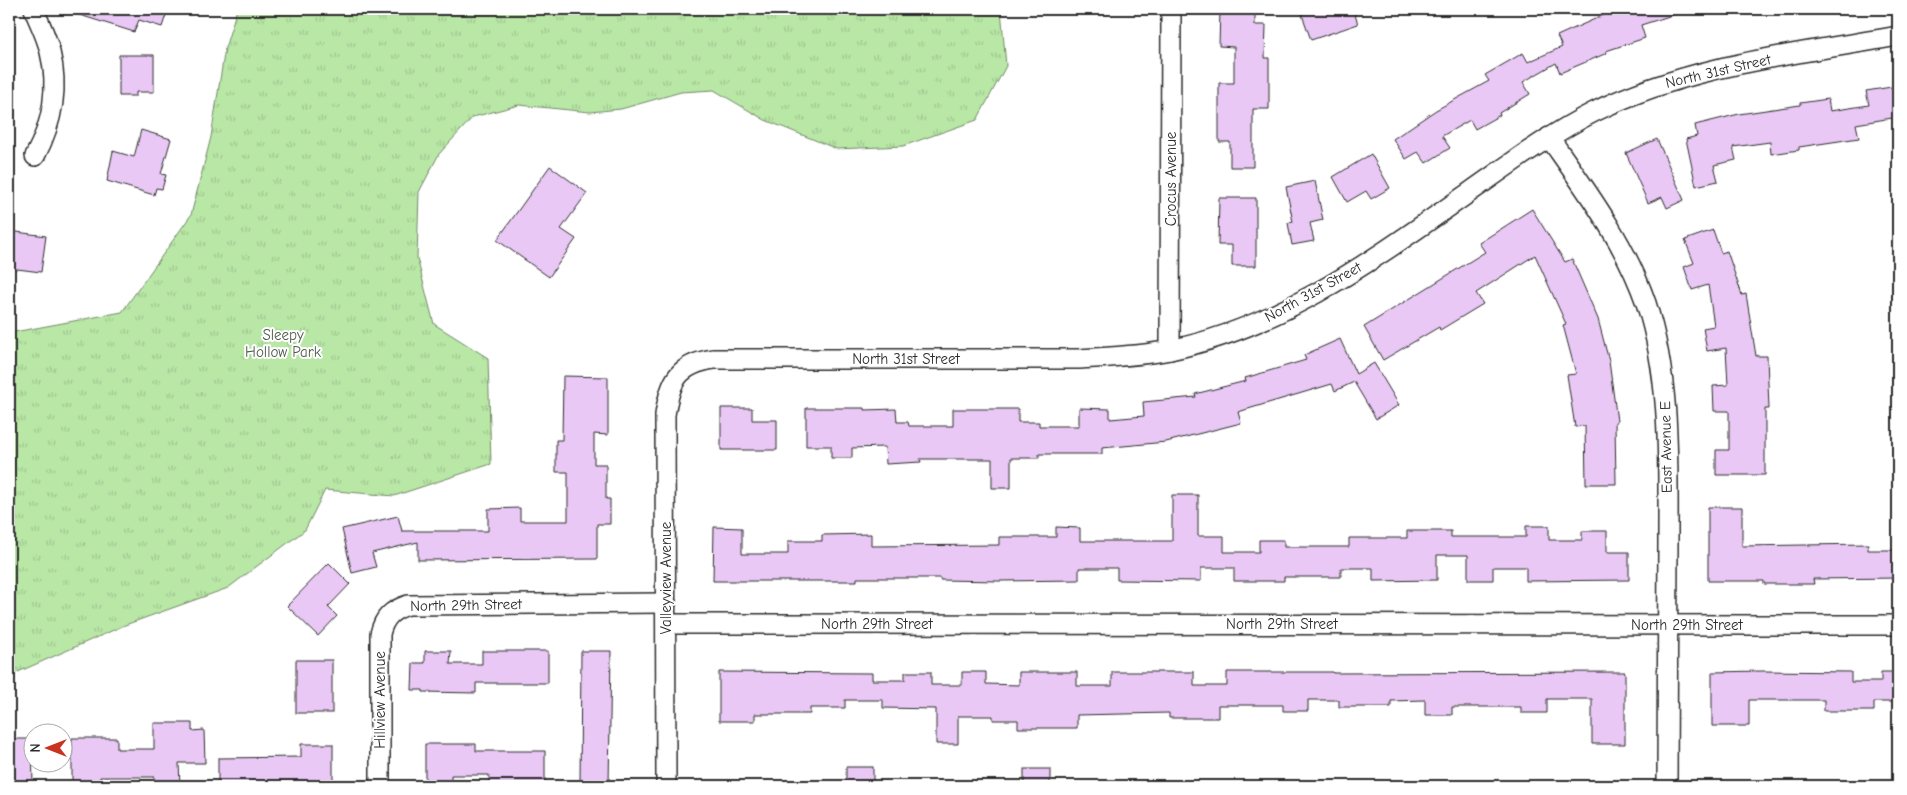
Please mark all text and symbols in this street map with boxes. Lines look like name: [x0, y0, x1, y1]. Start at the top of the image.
street label: North 31st Street: [1663, 50, 1773, 92]
street label: Crocus Avenue: [1162, 131, 1180, 226]
street label: North 31st Street: [1262, 258, 1365, 326]
park label: Sleepy Hollow Park: [245, 326, 322, 361]
street label: North 31st Street: [852, 350, 961, 368]
street label: East Avenue E: [1656, 401, 1676, 493]
street label: Valleyview Avenue: [657, 521, 675, 634]
street label: North 29th Street: [410, 595, 523, 615]
street label: North 29th Street: [821, 615, 934, 633]
street label: North 29th Street: [1226, 615, 1339, 633]
street label: North 29th Street: [1631, 616, 1744, 634]
street label: Hillview Avenue: [371, 651, 389, 749]
north arrow: [22, 722, 72, 772]
text: N: [27, 743, 44, 753]

